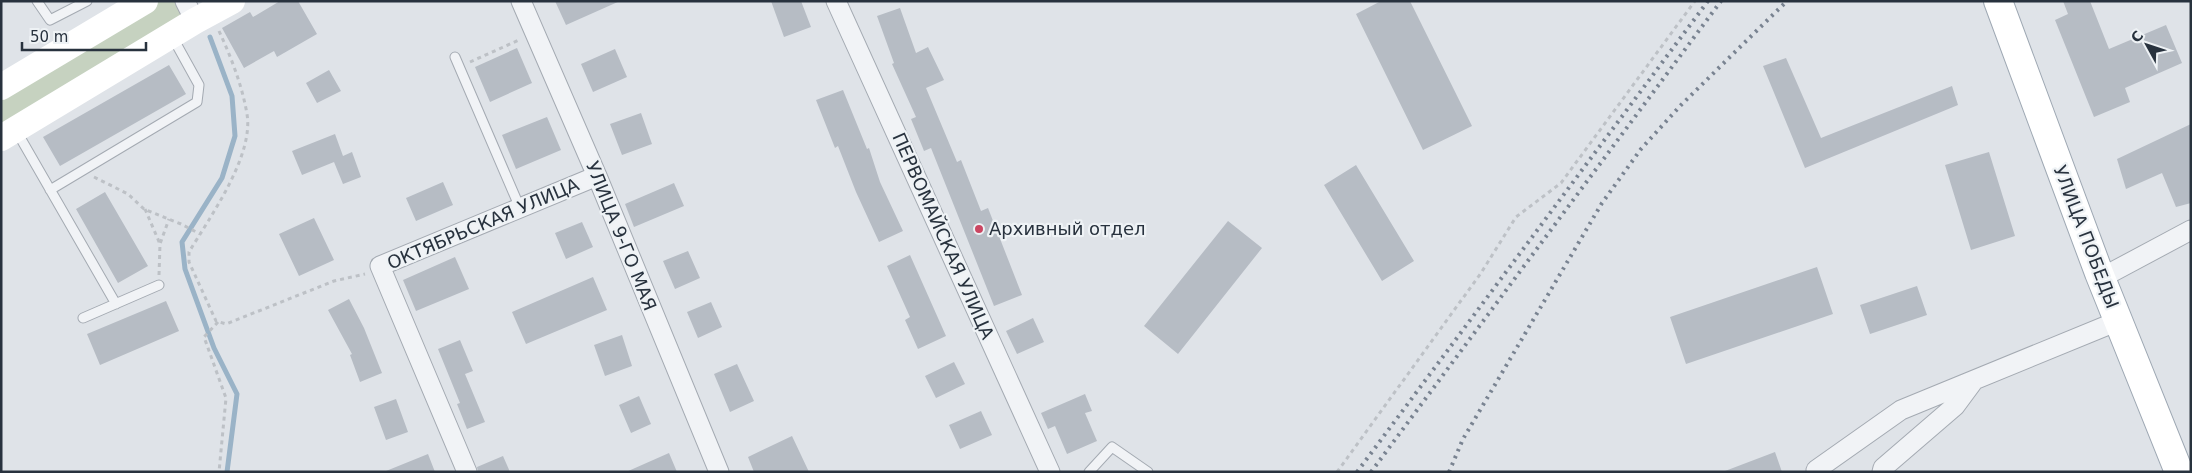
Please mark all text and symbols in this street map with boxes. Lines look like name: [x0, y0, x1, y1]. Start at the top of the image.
scale bar: [22, 20, 146, 52]
north arrow: [2122, 20, 2172, 70]
text: 50 m: [30, 28, 68, 46]
text: С: [2128, 28, 2146, 46]
street label: ПЕРВОМАЙСКАЯ УЛИЦА: [888, 129, 999, 343]
street label: УЛИЦА 9-ГО МАЯ: [582, 158, 661, 314]
street label: УЛИЦА ПОБЕДЫ: [2050, 162, 2123, 311]
street label: ОКТЯБРЬСКАЯ УЛИЦА: [384, 173, 582, 273]
place label: Архивный отдел: [989, 218, 1146, 239]
marker: Архивный отдел: [973, 223, 985, 235]

